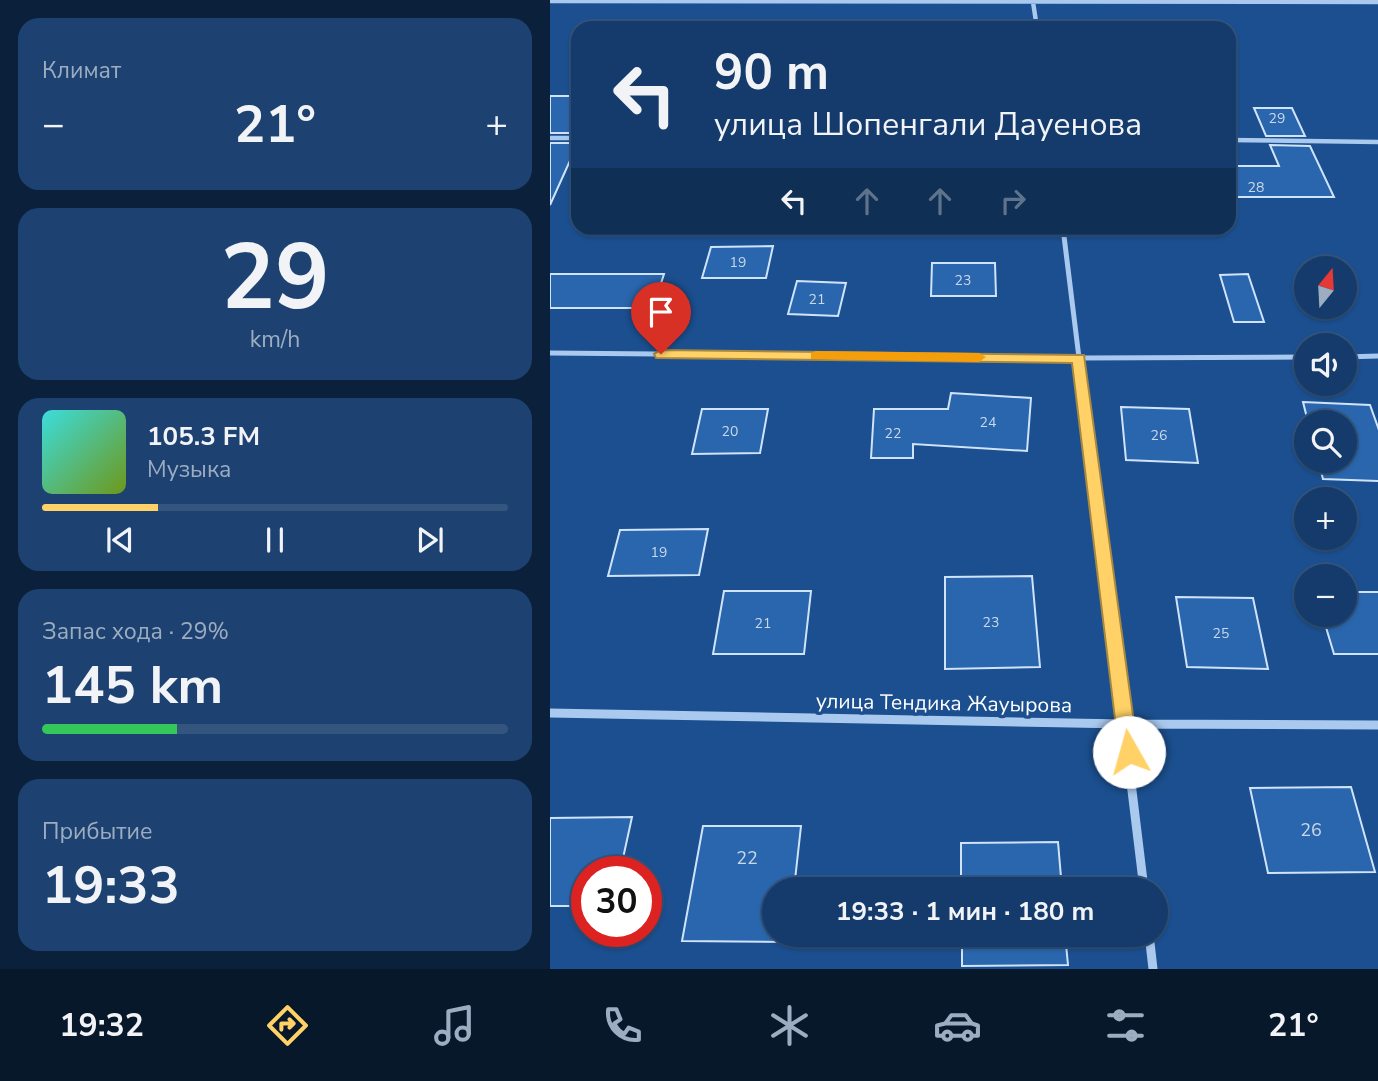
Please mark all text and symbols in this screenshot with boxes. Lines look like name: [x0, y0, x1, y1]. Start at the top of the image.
text: 90 m: [714, 39, 829, 106]
icon: left: [599, 49, 690, 140]
text: Климат: [42, 55, 121, 86]
text: 21°: [234, 89, 316, 160]
text: −: [42, 99, 65, 150]
text: +: [485, 99, 508, 150]
text: улица Шопенгали Дауенова: [714, 103, 1142, 146]
house number: 29: [1269, 109, 1285, 128]
house number: 28: [1248, 178, 1264, 197]
icon: left: [775, 182, 813, 220]
icon: ahead: [848, 182, 886, 220]
icon: ahead: [921, 182, 959, 220]
icon: right: [994, 182, 1032, 220]
text: 29: [220, 216, 330, 340]
house number: 19: [730, 253, 746, 272]
north arrow: [1294, 256, 1357, 318]
map controls: [1294, 256, 1357, 627]
house number: 23: [955, 271, 971, 290]
pin: [631, 282, 691, 354]
house number: 21: [809, 290, 825, 309]
icon: arrive: [642, 293, 680, 331]
text: km/h: [250, 324, 300, 355]
button: sound: [1294, 333, 1357, 396]
button: search: [1294, 410, 1357, 473]
house number: 24: [980, 413, 996, 432]
text: 105.3 FM: [147, 419, 260, 454]
house number: 20: [722, 422, 738, 441]
house number: 22: [885, 424, 901, 443]
house number: 26: [1151, 426, 1167, 445]
text: Музыка: [147, 454, 231, 485]
button: +: [1294, 487, 1357, 550]
icon: previous: [101, 521, 139, 559]
icon: pause: [256, 521, 294, 559]
icon: next: [411, 521, 449, 559]
house number: 19: [651, 543, 667, 562]
button: −: [1294, 564, 1357, 627]
house number: 23: [983, 613, 999, 632]
house number: 21: [755, 614, 771, 633]
text: Запас хода · 29%: [42, 616, 229, 647]
house number: 25: [1213, 624, 1229, 643]
text: 145 km: [42, 650, 223, 721]
street label: улица Тендика Жауырова: [816, 687, 1072, 719]
position arrow: [1092, 715, 1166, 789]
text: Прибытие: [42, 816, 152, 847]
house number: 26: [1300, 818, 1322, 842]
house number: 22: [736, 846, 758, 870]
text: 19:33: [42, 850, 180, 921]
speed limit sign: 30: [571, 856, 662, 947]
text: 19:33 · 1 мин · 180 m: [836, 894, 1094, 929]
icon: directions: [263, 1001, 312, 1050]
icon: music: [430, 1001, 479, 1050]
icon: phone: [598, 1001, 647, 1050]
icon: climate: [765, 1001, 814, 1050]
icon: car: [933, 1001, 982, 1050]
icon: filters: [1101, 1001, 1150, 1050]
text: 19:32: [59, 1004, 144, 1047]
text: 21°: [1268, 1004, 1319, 1047]

